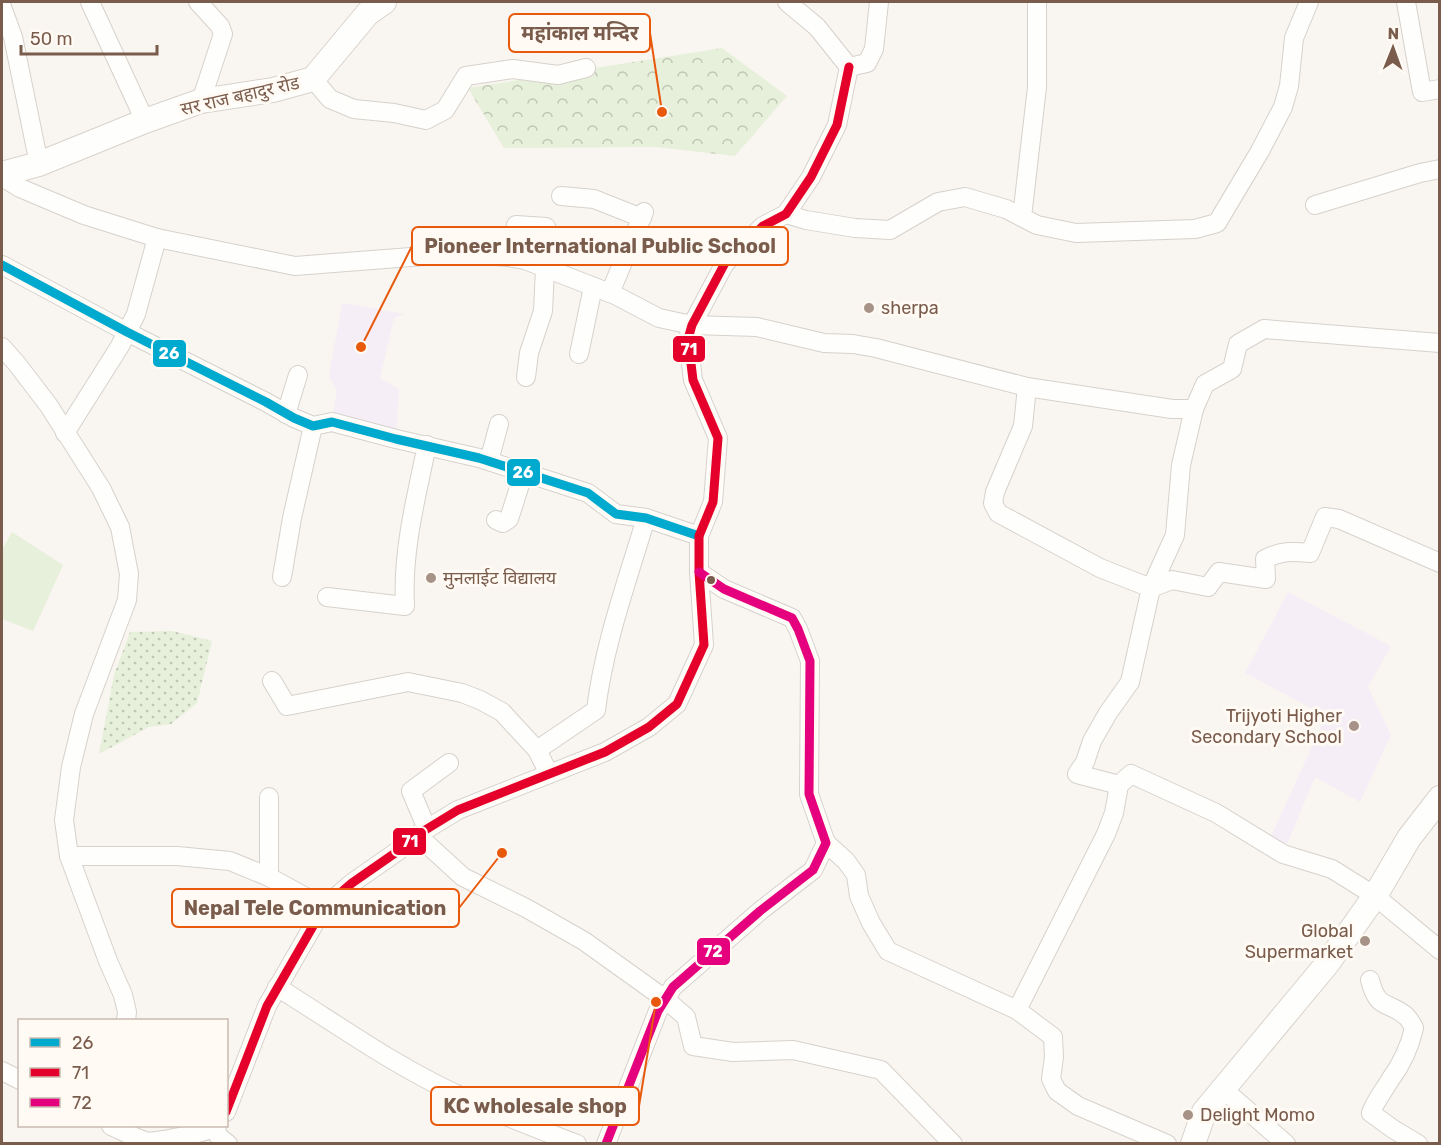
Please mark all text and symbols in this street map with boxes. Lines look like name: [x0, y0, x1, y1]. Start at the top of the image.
callout: महांकाल मन्दिर: [509, 14, 650, 52]
scale bar: [21, 18, 158, 56]
north arrow: [1363, 18, 1423, 78]
text: महांकाल मन्दिर: [521, 21, 640, 45]
text: N: [1387, 24, 1399, 43]
text: 50 m: [30, 28, 73, 50]
street label: सर राज बहादुर रोड: [178, 72, 302, 121]
callout: Pioneer International Public School: [412, 227, 788, 265]
text: Pioneer International Public School: [424, 234, 776, 258]
place label: sherpa: [881, 297, 939, 319]
marker: sherpa: [862, 301, 876, 315]
line badge: 71: [672, 335, 706, 363]
line badge: 26: [152, 339, 187, 368]
text: 71: [680, 340, 698, 359]
text: 26: [159, 344, 179, 363]
line badge: 26: [506, 458, 541, 487]
text: 26: [513, 463, 533, 482]
place label: मुनलाईट विद्यालय: [443, 567, 557, 590]
marker: मुनलाईट विद्यालय: [424, 571, 438, 585]
unlabelled marker: [705, 574, 717, 586]
place label: Trijyoti Higher Secondary School: [1191, 705, 1342, 748]
marker: Trijyoti Higher Secondary School: [1347, 719, 1361, 733]
line badge: 71: [392, 827, 427, 856]
text: 71: [401, 832, 419, 851]
callout: Nepal Tele Communication: [172, 889, 459, 927]
text: Nepal Tele Communication: [184, 896, 446, 920]
place label: Global Supermarket: [1245, 920, 1353, 963]
marker: Global Supermarket: [1358, 934, 1372, 948]
line badge: 72: [696, 937, 731, 966]
text: 72: [703, 942, 723, 961]
legend: [18, 1019, 228, 1127]
text: 26: [72, 1032, 94, 1054]
text: 71: [72, 1062, 89, 1084]
callout: KC wholesale shop: [431, 1087, 639, 1125]
text: 72: [72, 1092, 92, 1114]
text: KC wholesale shop: [443, 1094, 627, 1118]
place label: Delight Momo: [1200, 1104, 1315, 1126]
marker: Delight Momo: [1181, 1108, 1195, 1122]

